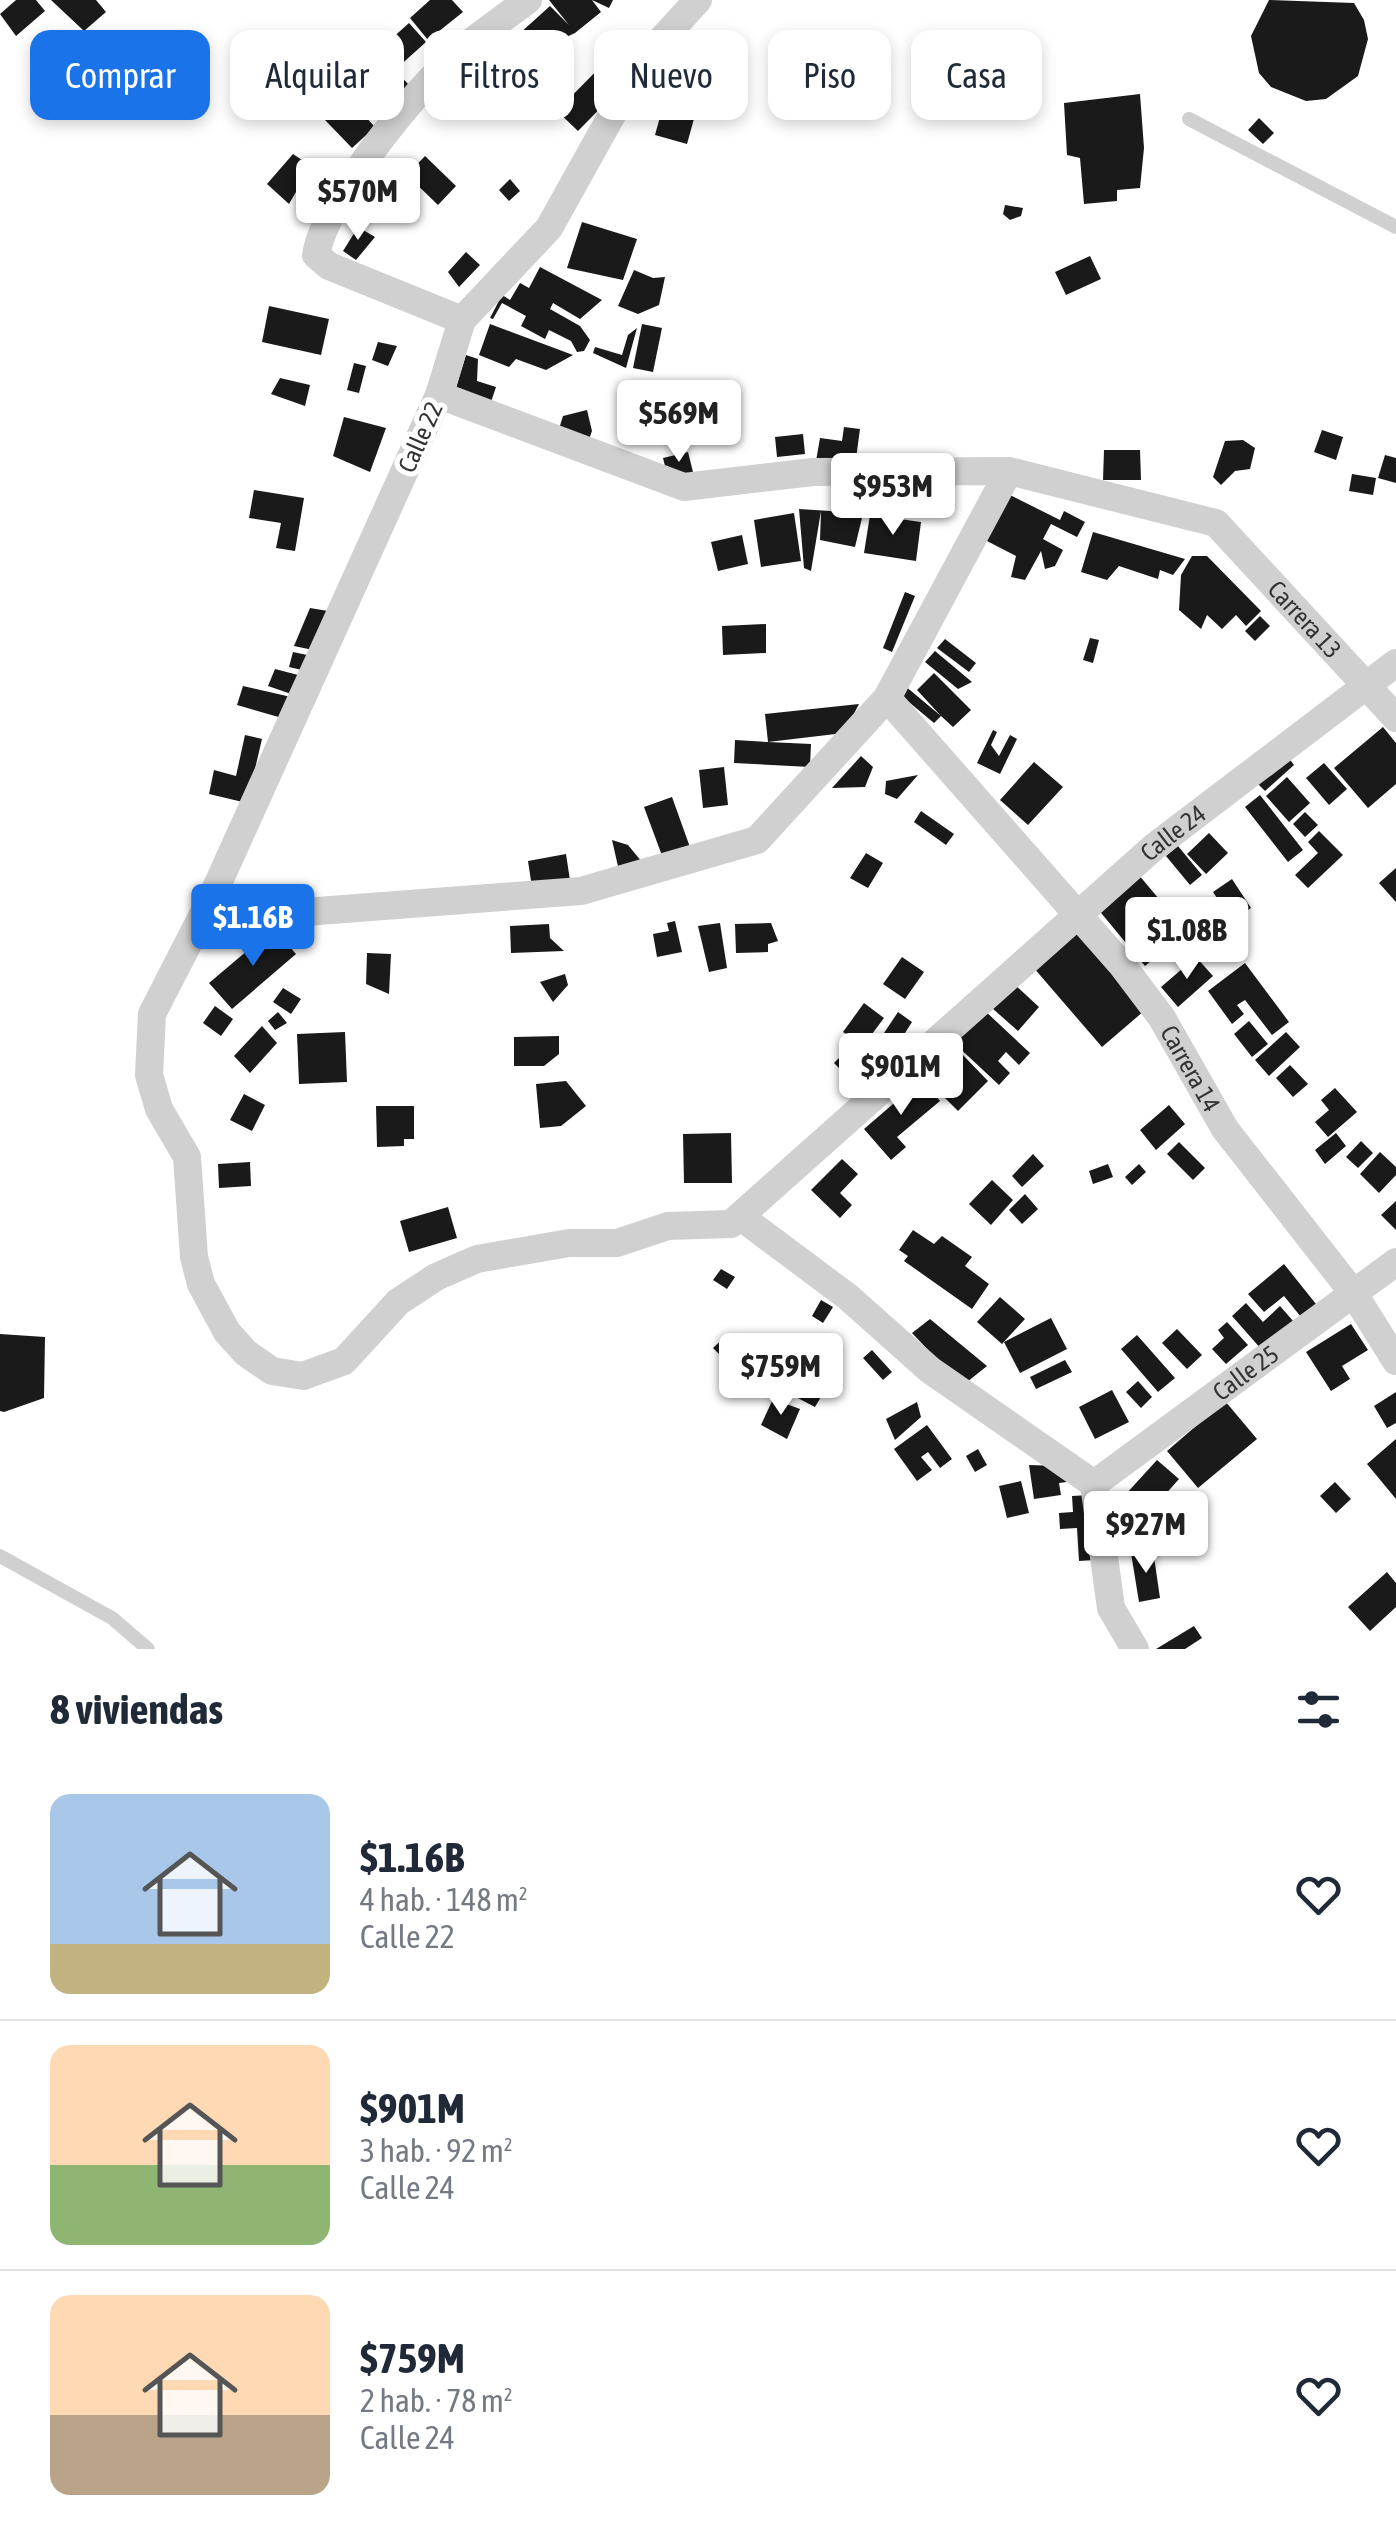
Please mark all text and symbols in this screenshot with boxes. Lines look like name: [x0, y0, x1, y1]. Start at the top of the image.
chip: Comprar: [30, 30, 210, 120]
chip: Alquilar: [230, 30, 404, 120]
chip: Filtros: [424, 30, 574, 120]
chip: Nuevo: [594, 30, 748, 120]
chip: Piso: [768, 30, 891, 120]
chip: Casa: [911, 30, 1042, 120]
pin: $570M: [288, 158, 428, 243]
text: $570M: [318, 172, 398, 209]
pin: $569M: [609, 380, 749, 465]
text: $569M: [639, 394, 719, 431]
street label: Calle 22: [392, 397, 448, 477]
pin: $953M: [823, 453, 963, 538]
text: $953M: [853, 467, 933, 504]
street label: Carrera 13: [1262, 575, 1347, 663]
street label: Calle 24: [1135, 799, 1211, 866]
pin: $1.16B: [172, 884, 334, 969]
pin: $1.08B: [1106, 897, 1268, 982]
text: $1.16B: [213, 898, 293, 935]
text: $1.08B: [1147, 911, 1227, 948]
street label: Carrera 14: [1155, 1020, 1226, 1116]
pin: $901M: [831, 1033, 971, 1118]
text: $901M: [861, 1047, 941, 1084]
pin: $759M: [711, 1333, 851, 1418]
street label: Calle 25: [1207, 1339, 1284, 1406]
text: $759M: [741, 1347, 821, 1384]
pin: $927M: [1076, 1491, 1216, 1576]
text: $927M: [1106, 1505, 1186, 1542]
icon: filters: [1291, 1682, 1346, 1737]
text: 8 viviendas: [50, 1685, 223, 1733]
text: $1.16B: [360, 1833, 464, 1881]
icon: home: [130, 1834, 250, 1954]
icon: heart: [1291, 1867, 1346, 1922]
text: 4 hab. · 148 m²: [360, 1881, 528, 1918]
text: Calle 22: [360, 1918, 455, 1955]
text: $901M: [360, 2084, 465, 2132]
icon: home: [130, 2085, 250, 2205]
icon: heart: [1291, 2118, 1346, 2173]
text: 3 hab. · 92 m²: [360, 2132, 513, 2169]
text: Calle 24: [360, 2169, 455, 2206]
text: $759M: [360, 2334, 465, 2382]
icon: home: [130, 2335, 250, 2455]
icon: heart: [1291, 2368, 1346, 2423]
text: 2 hab. · 78 m²: [360, 2382, 513, 2419]
text: Calle 24: [360, 2419, 455, 2456]

